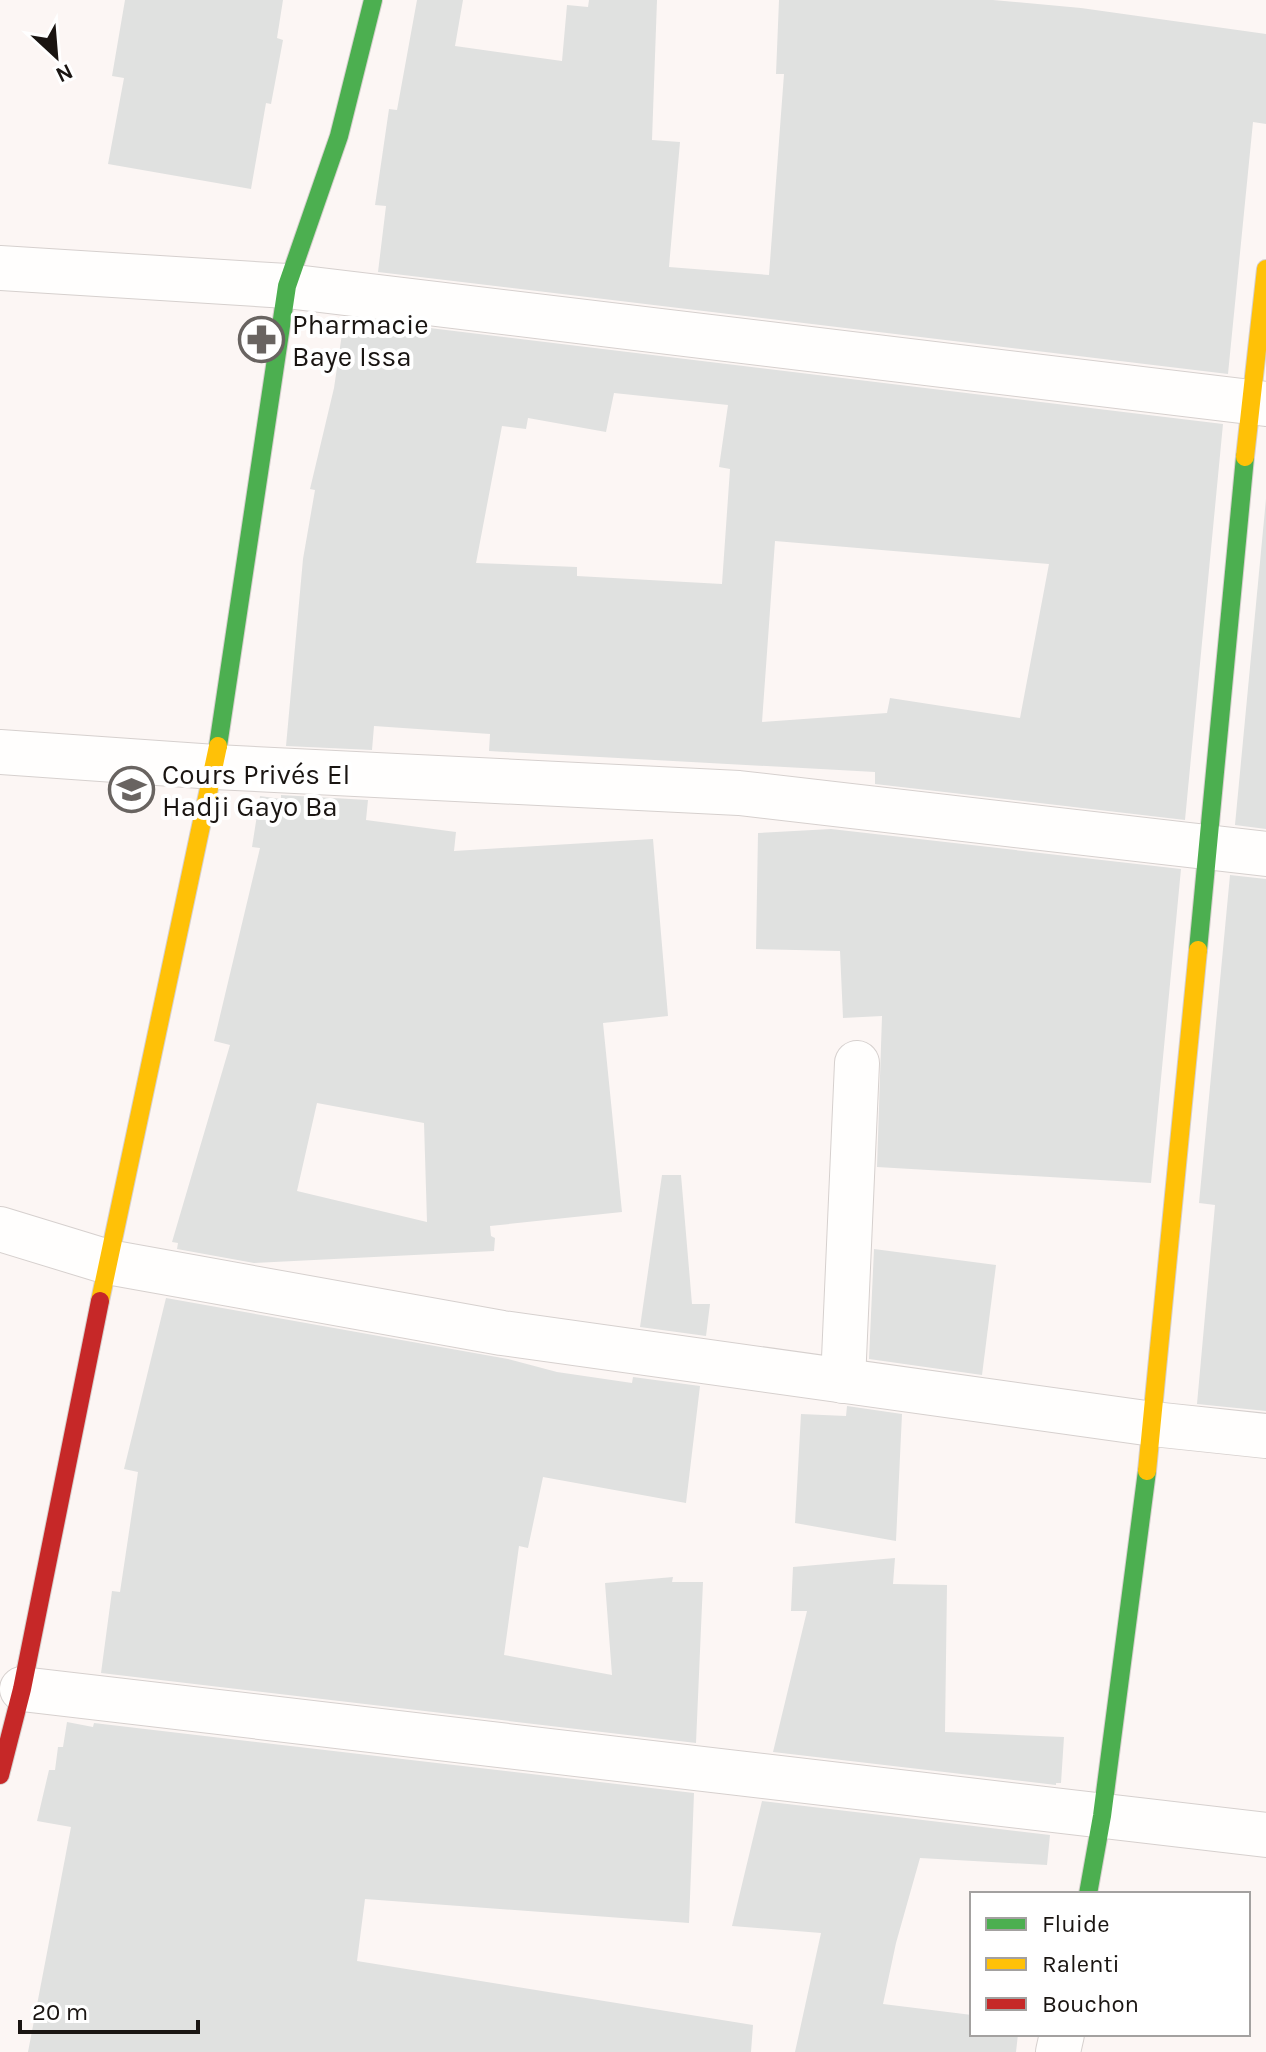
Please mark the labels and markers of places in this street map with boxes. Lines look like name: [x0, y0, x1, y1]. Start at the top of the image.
place label: Pharmacie Baye Issa: [292, 308, 429, 373]
pharmacy icon: Pharmacie Baye Issa: [237, 316, 285, 364]
place label: Cours Privés El Hadji Gayo Ba: [162, 758, 350, 823]
school or university icon: Cours Privés El Hadji Gayo Ba: [107, 766, 155, 814]

